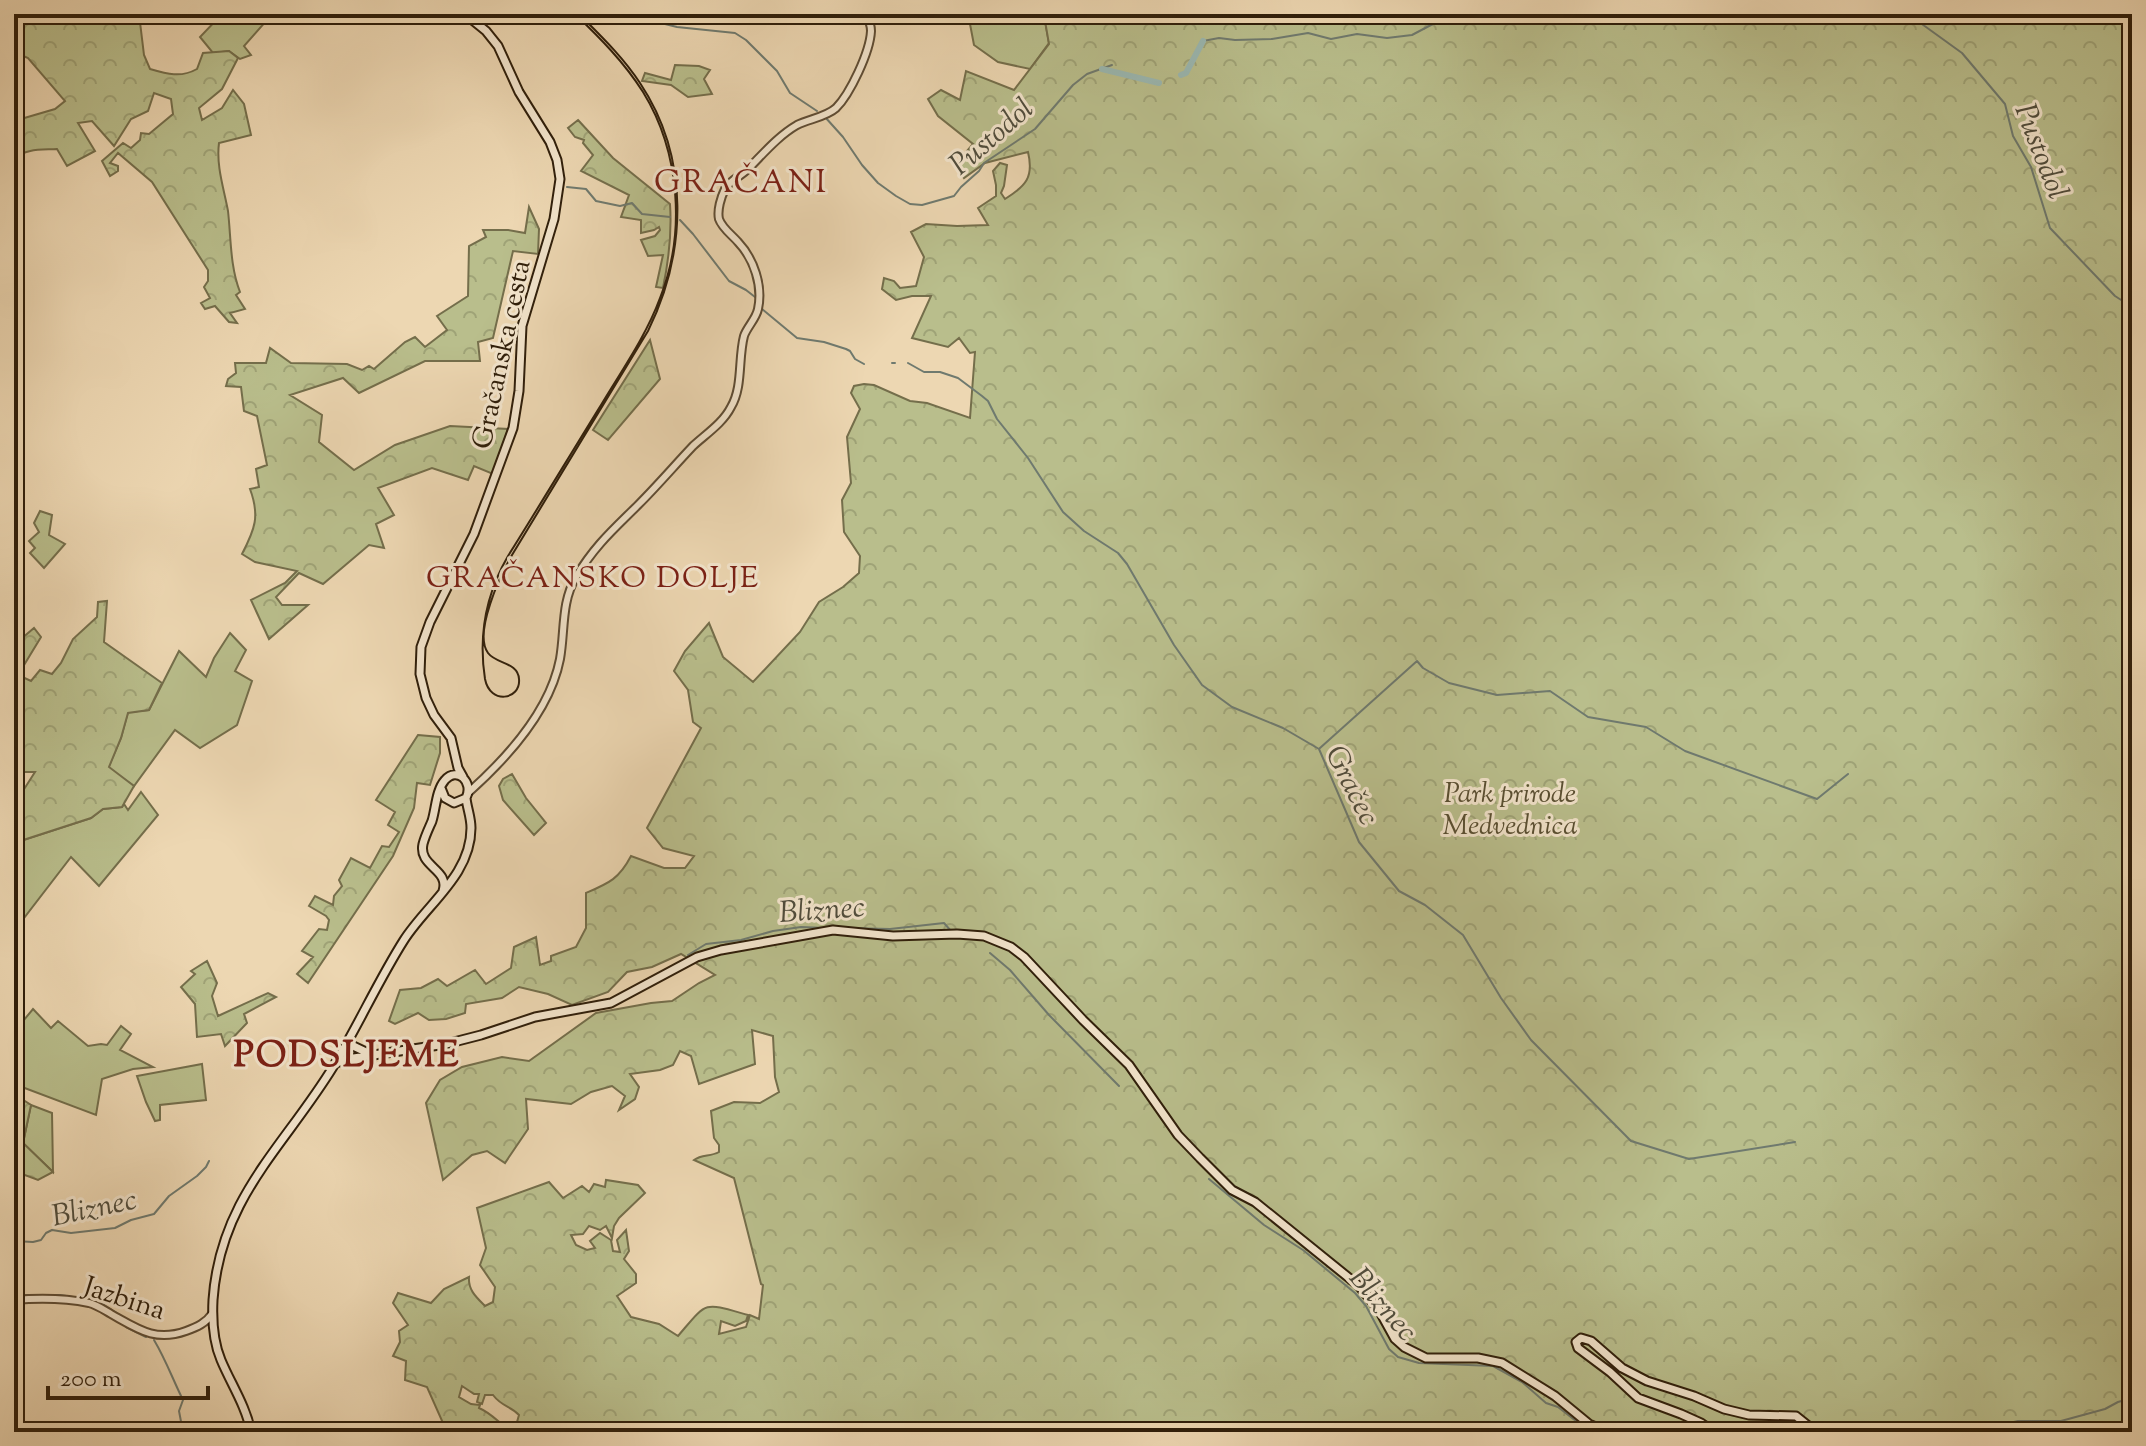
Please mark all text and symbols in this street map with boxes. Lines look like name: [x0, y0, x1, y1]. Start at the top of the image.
water label: Pustodol: [941, 89, 1044, 187]
water label: Pustodol: [2002, 98, 2078, 206]
district label: GRAČANI: [654, 161, 828, 207]
street label: Gračanska cesta: [463, 256, 543, 453]
district label: GRAČANSKO DOLJE: [426, 558, 760, 601]
water label: Gračec: [1312, 739, 1389, 834]
park label: Park prirode Medvednica: [1443, 775, 1577, 847]
water label: Bliznec: [778, 887, 867, 936]
district label: PODSLJEME: [233, 1031, 461, 1083]
water label: Bliznec: [48, 1179, 141, 1239]
water label: Bliznec: [1338, 1259, 1427, 1352]
street label: Jazbina: [76, 1267, 170, 1332]
scale bar: [48, 1350, 208, 1400]
text: 200 m: [60, 1363, 122, 1397]

